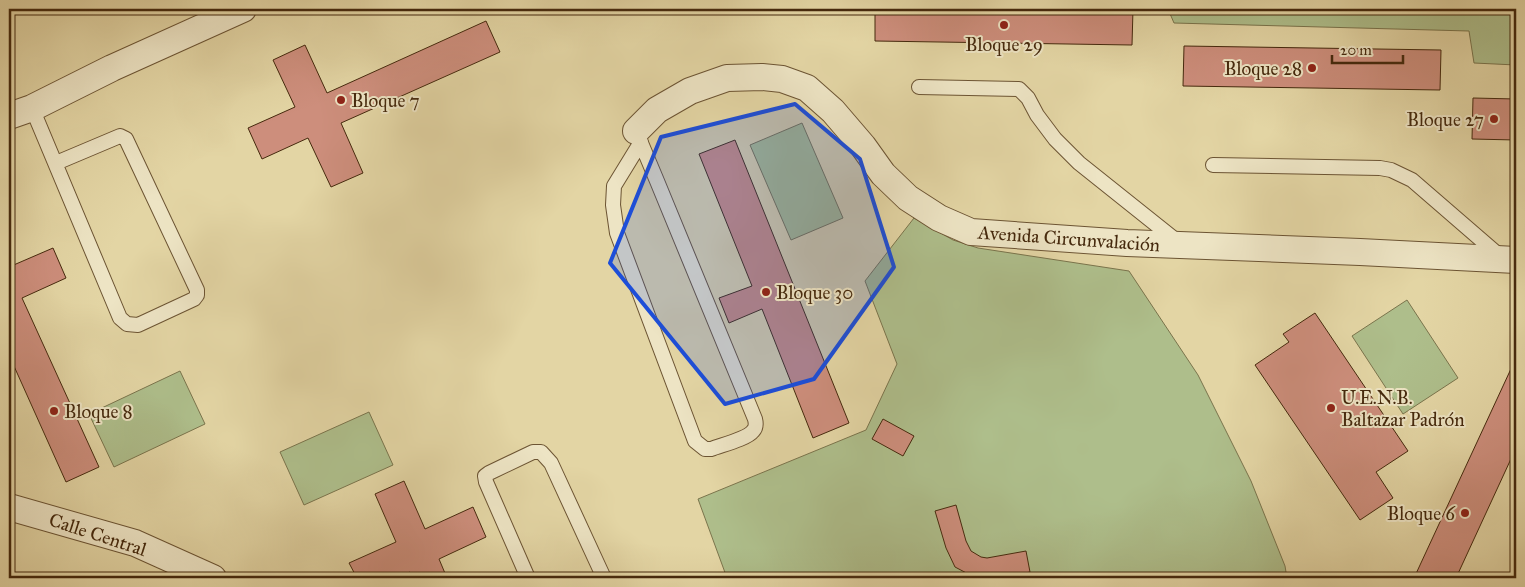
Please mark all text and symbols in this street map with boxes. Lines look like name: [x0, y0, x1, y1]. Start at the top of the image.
marker: Bloque 29: [998, 19, 1010, 31]
scale bar: [1332, 32, 1404, 64]
place label: Bloque 29: [965, 33, 1043, 57]
text: 20 m: [1340, 41, 1372, 59]
place label: Bloque 28: [1224, 57, 1302, 81]
marker: Bloque 28: [1306, 62, 1318, 74]
place label: Bloque 7: [351, 89, 420, 113]
marker: Bloque 7: [335, 94, 347, 106]
place label: Bloque 27: [1406, 108, 1484, 132]
marker: Bloque 27: [1488, 113, 1500, 125]
street label: Avenida Circunvalación: [976, 221, 1161, 256]
place label: Bloque 30: [776, 281, 853, 305]
marker: Bloque 30: [760, 286, 772, 298]
place label: U.E.N.B. Baltazar Padrón: [1341, 386, 1465, 431]
place label: Bloque 8: [64, 400, 133, 424]
marker: U.E.N.B. Baltazar Padrón: [1325, 402, 1337, 414]
marker: Bloque 8: [48, 405, 60, 417]
place label: Bloque 6: [1387, 502, 1456, 526]
marker: Bloque 6: [1459, 507, 1471, 519]
street label: Calle Central: [46, 508, 150, 561]

